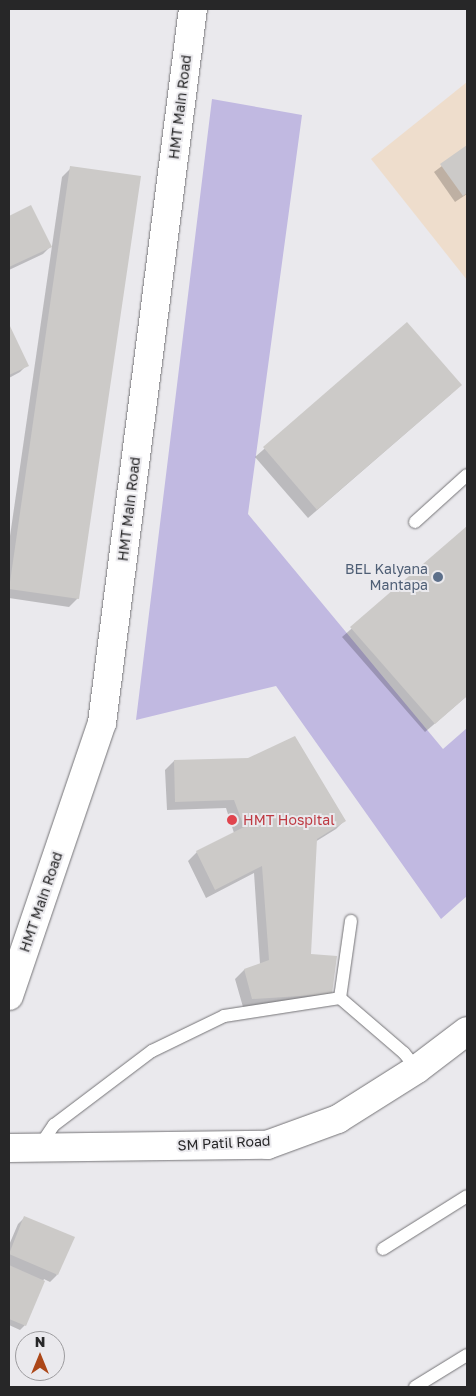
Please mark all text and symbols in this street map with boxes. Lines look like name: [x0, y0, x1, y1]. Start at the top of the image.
street label: HMT Main Road: [165, 54, 195, 160]
street label: HMT Main Road: [114, 456, 144, 562]
place label: BEL Kalyana Mantapa: [345, 561, 428, 594]
marker: BEL Kalyana Mantapa: [432, 571, 444, 583]
place label: HMT Hospital: [243, 812, 335, 828]
marker: HMT Hospital: [225, 813, 239, 827]
street label: HMT Main Road: [16, 850, 66, 954]
street label: SM Patil Road: [177, 1132, 271, 1154]
north arrow: [15, 1331, 65, 1381]
text: N: [35, 1333, 45, 1350]

